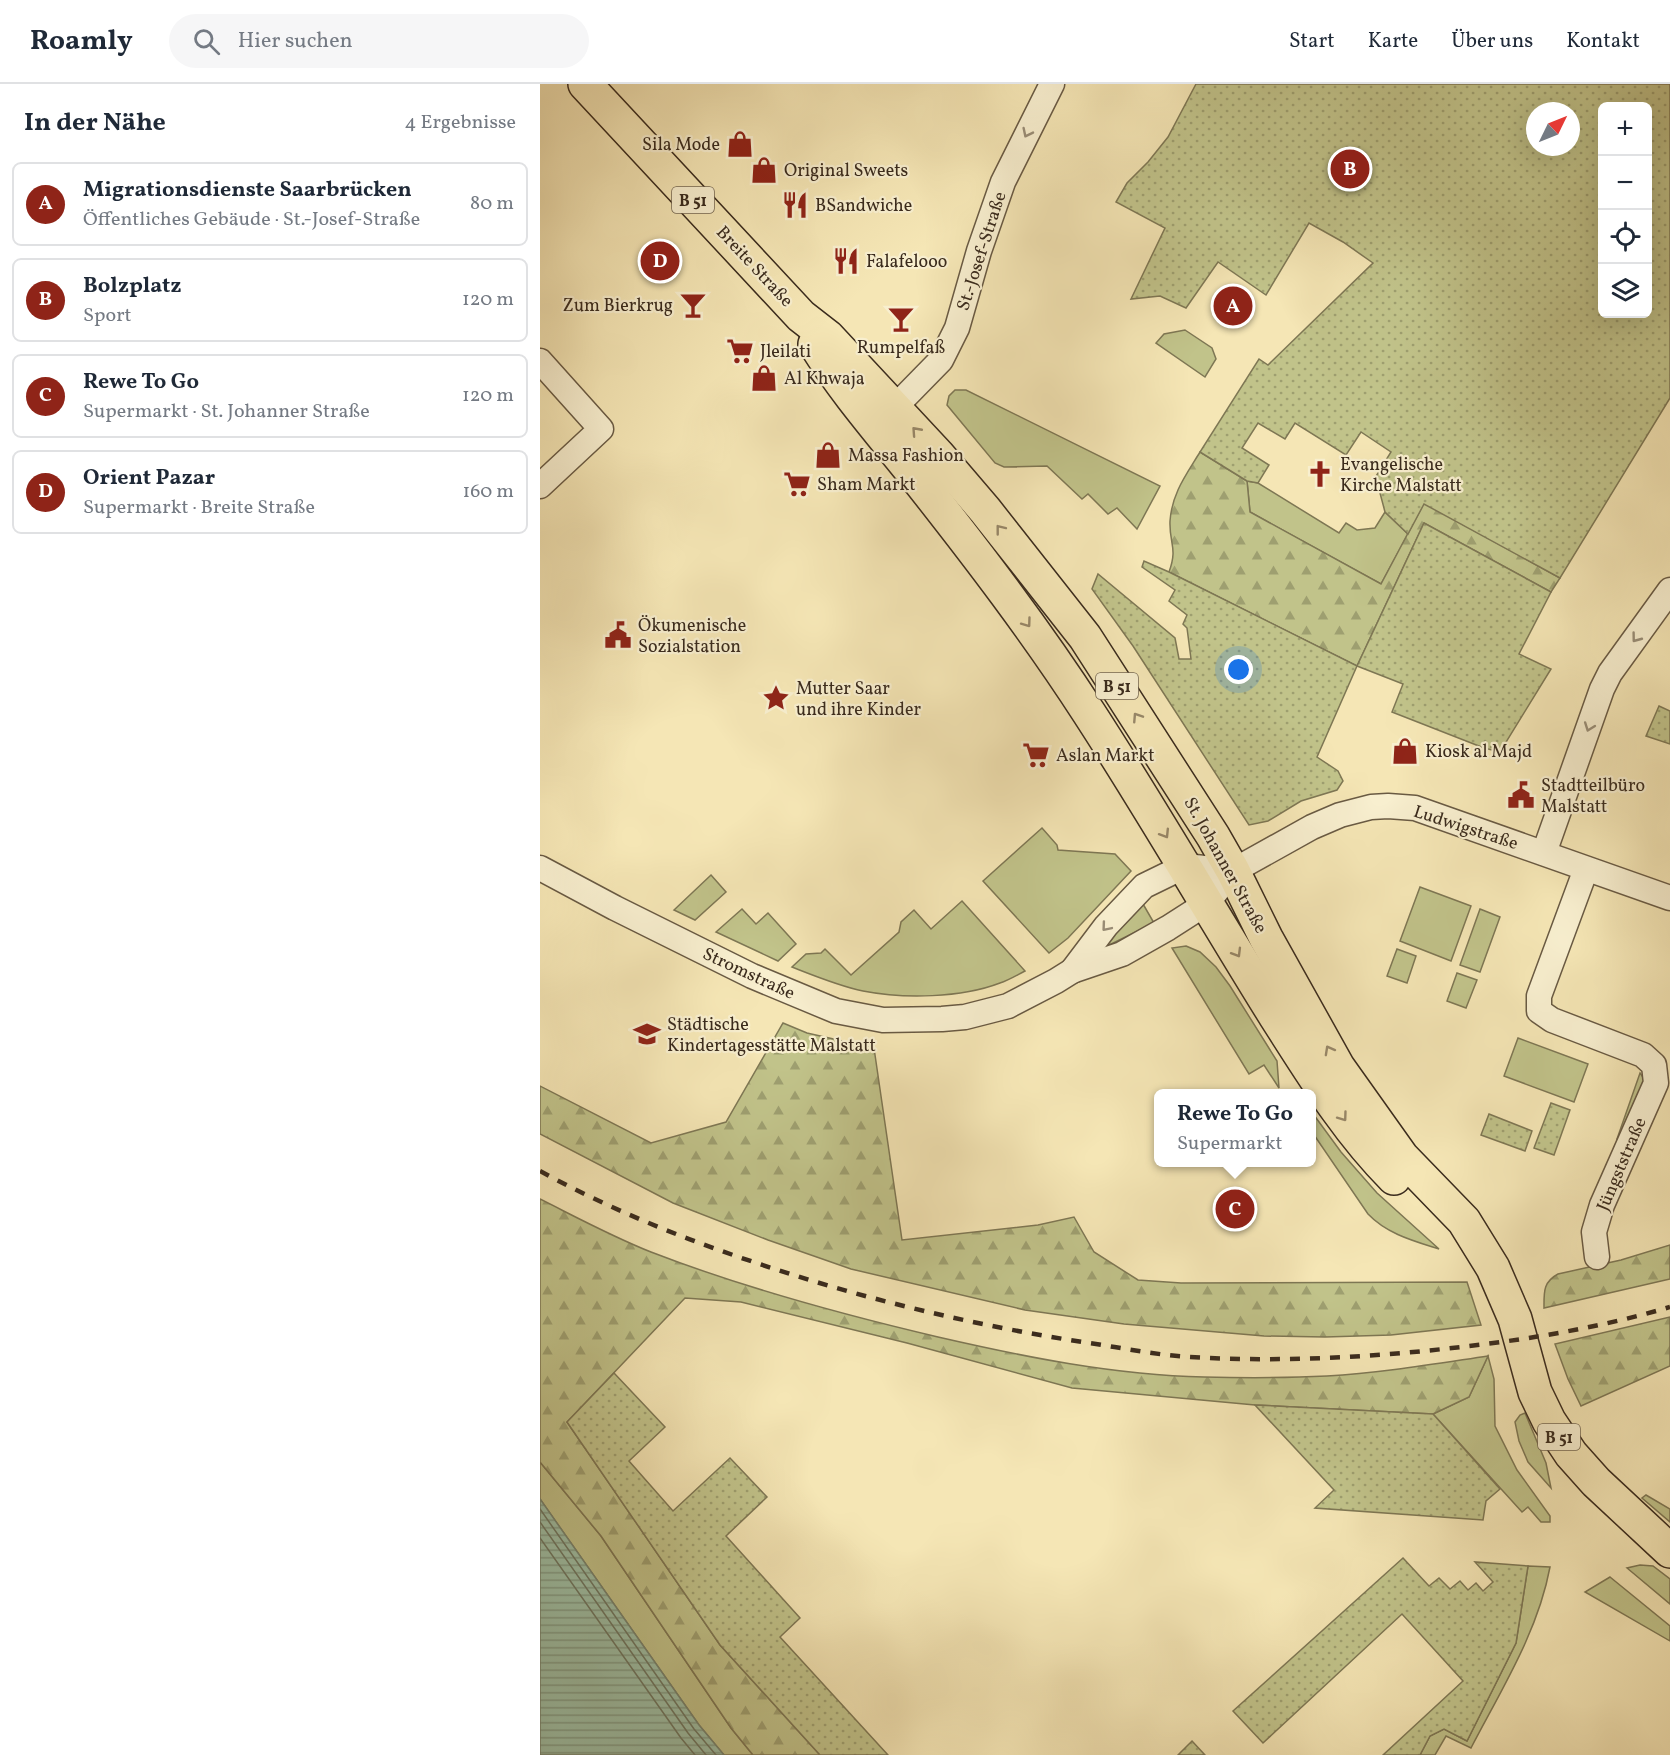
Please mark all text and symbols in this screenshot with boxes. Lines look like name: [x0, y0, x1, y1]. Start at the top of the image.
search box: [169, 14, 589, 68]
text: Roamly: [30, 22, 133, 61]
icon: search: [190, 25, 223, 58]
text: Hier suchen: [238, 26, 353, 57]
text: Start: [1289, 27, 1335, 56]
text: Karte: [1368, 27, 1418, 56]
text: Über uns: [1451, 27, 1533, 56]
text: Kontakt: [1566, 27, 1640, 56]
north arrow: [1526, 102, 1580, 156]
map controls: [1598, 102, 1652, 318]
button: +: [1598, 102, 1652, 156]
text: In der Nähe: [24, 105, 166, 141]
text: 4 Ergebnisse: [404, 109, 516, 137]
one-way arrow: [1023, 127, 1035, 138]
shop icon: Sila Mode: [725, 129, 755, 159]
place label: Sila Mode: [642, 133, 720, 158]
pin: B: [1330, 146, 1370, 191]
shop icon: Original Sweets: [749, 155, 779, 185]
button: −: [1598, 156, 1652, 210]
place label: Original Sweets: [784, 159, 908, 184]
text: Migrationsdienste Saarbrücken: [83, 175, 412, 206]
road number: B 51: [672, 187, 714, 213]
street label: St.-Josef-Straße: [951, 189, 1013, 314]
text: A: [38, 190, 53, 218]
text: 80 m: [470, 190, 514, 218]
restaurant icon: BSandwiche: [780, 190, 810, 220]
place label: BSandwiche: [815, 194, 912, 219]
text: Öffentliches Gebäude · St.-Josef-Straße: [83, 206, 420, 234]
button: locate: [1598, 210, 1652, 264]
street label: Breite Straße: [710, 221, 798, 313]
pin: D: [640, 238, 680, 284]
restaurant icon: Falafelooo: [831, 246, 861, 276]
place label: Falafelooo: [866, 250, 947, 275]
button: layers: [1598, 264, 1652, 318]
text: Bolzplatz: [83, 271, 181, 302]
pin: A: [1214, 284, 1252, 328]
text: B: [39, 286, 52, 314]
text: 120 m: [462, 286, 514, 314]
bar icon: Zum Bierkrug: [678, 290, 708, 320]
place label: Zum Bierkrug: [563, 294, 673, 319]
text: Sport: [83, 302, 132, 330]
bar icon: Rumpelfaß: [886, 304, 916, 334]
supermarket icon: Jleilati: [725, 336, 755, 366]
place label: Rumpelfaß: [857, 336, 945, 361]
place label: Jleilati: [760, 340, 811, 365]
shop icon: Al Khwaja: [749, 363, 779, 393]
text: Rewe To Go: [83, 367, 199, 398]
place label: Al Khwaja: [784, 367, 865, 392]
text: C: [39, 382, 52, 410]
text: 120 m: [462, 382, 514, 410]
text: Supermarkt · St. Johanner Straße: [83, 398, 370, 426]
one-way arrow: [912, 427, 923, 438]
shop icon: Massa Fashion: [813, 440, 843, 470]
place label: Massa Fashion: [848, 444, 964, 469]
place label: Evangelische Kirche Malstatt: [1340, 453, 1462, 499]
church icon: Evangelische Kirche Malstatt: [1305, 459, 1335, 489]
text: Orient Pazar: [83, 463, 215, 494]
supermarket icon: Sham Markt: [782, 469, 812, 499]
place label: Sham Markt: [817, 473, 916, 498]
text: D: [38, 478, 53, 506]
text: 160 m: [462, 478, 514, 506]
text: Supermarkt · Breite Straße: [83, 494, 315, 522]
one-way arrow: [997, 525, 1008, 536]
place label: Ökumenische Sozialstation: [638, 614, 746, 660]
one-way arrow: [1020, 616, 1031, 627]
public building icon: Ökumenische Sozialstation: [603, 620, 633, 650]
one-way arrow: [1632, 631, 1643, 642]
your location: [1224, 655, 1253, 684]
road number: B 51: [1096, 673, 1138, 699]
place label: Mutter Saar und ihre Kinder: [796, 677, 922, 723]
place icon: Mutter Saar und ihre Kinder: [761, 683, 791, 713]
one-way arrow: [1134, 712, 1145, 723]
one-way arrow: [1583, 721, 1596, 732]
shop icon: Kiosk al Majd: [1390, 736, 1420, 766]
supermarket icon: Aslan Markt: [1021, 740, 1051, 770]
place label: Kiosk al Majd: [1425, 740, 1532, 765]
place label: Aslan Markt: [1056, 744, 1154, 769]
place label: Stadtteilbüro Malstatt: [1541, 774, 1645, 820]
public building icon: Stadtteilbüro Malstatt: [1506, 780, 1536, 810]
street label: St. Johanner Straße: [1177, 793, 1273, 938]
street label: Ludwigstraße: [1410, 800, 1521, 857]
one-way arrow: [1158, 828, 1170, 838]
one-way arrow: [1102, 920, 1113, 931]
street label: Stromstraße: [698, 942, 799, 1007]
one-way arrow: [1230, 947, 1242, 957]
place label: Städtische Kindertagesstätte Malstatt: [667, 1013, 876, 1059]
school or university icon: Städtische Kindertagesstätte Malstatt: [632, 1019, 662, 1049]
one-way arrow: [1324, 1046, 1336, 1056]
popup: [1154, 1089, 1316, 1167]
text: Rewe To Go: [1177, 1099, 1293, 1130]
one-way arrow: [1336, 1110, 1347, 1121]
street label: Jüngststraße: [1591, 1114, 1653, 1215]
text: Supermarkt: [1177, 1130, 1283, 1158]
pin: C: [1216, 1186, 1254, 1232]
road number: B 51: [1538, 1424, 1580, 1450]

